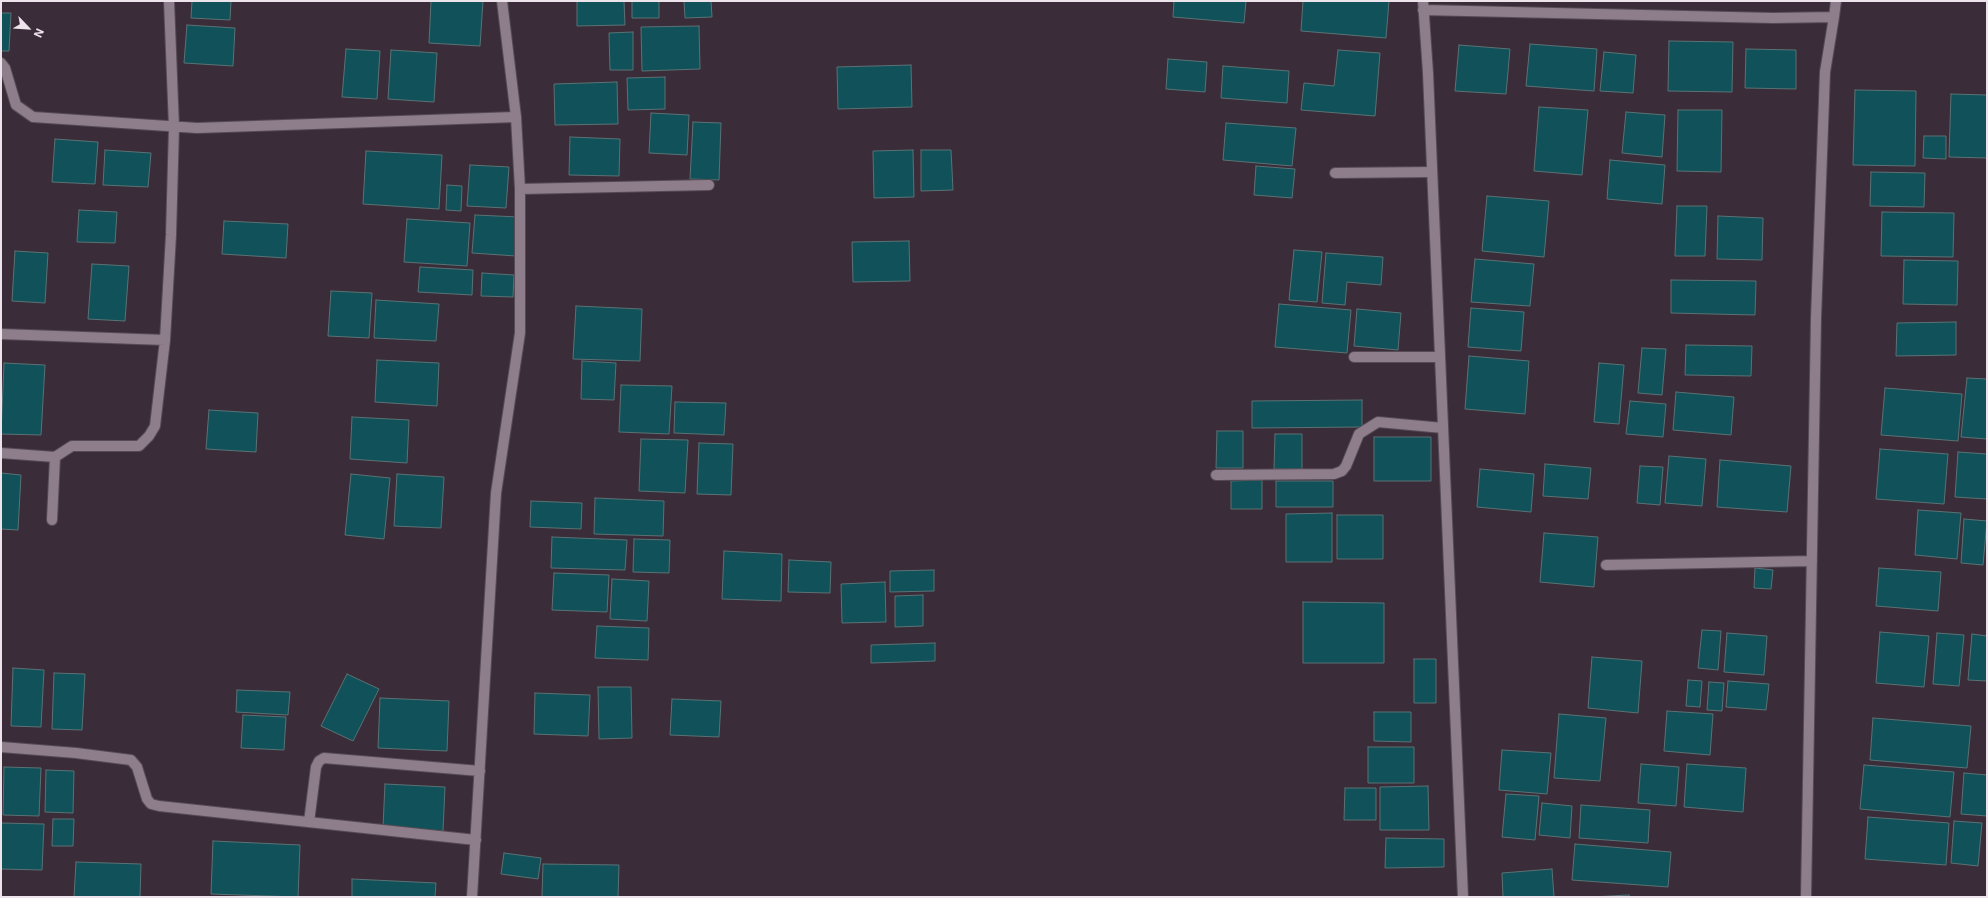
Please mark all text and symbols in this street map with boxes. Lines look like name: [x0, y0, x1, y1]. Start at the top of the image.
north arrow: [8, 8, 48, 48]
text: N: [31, 26, 47, 40]

